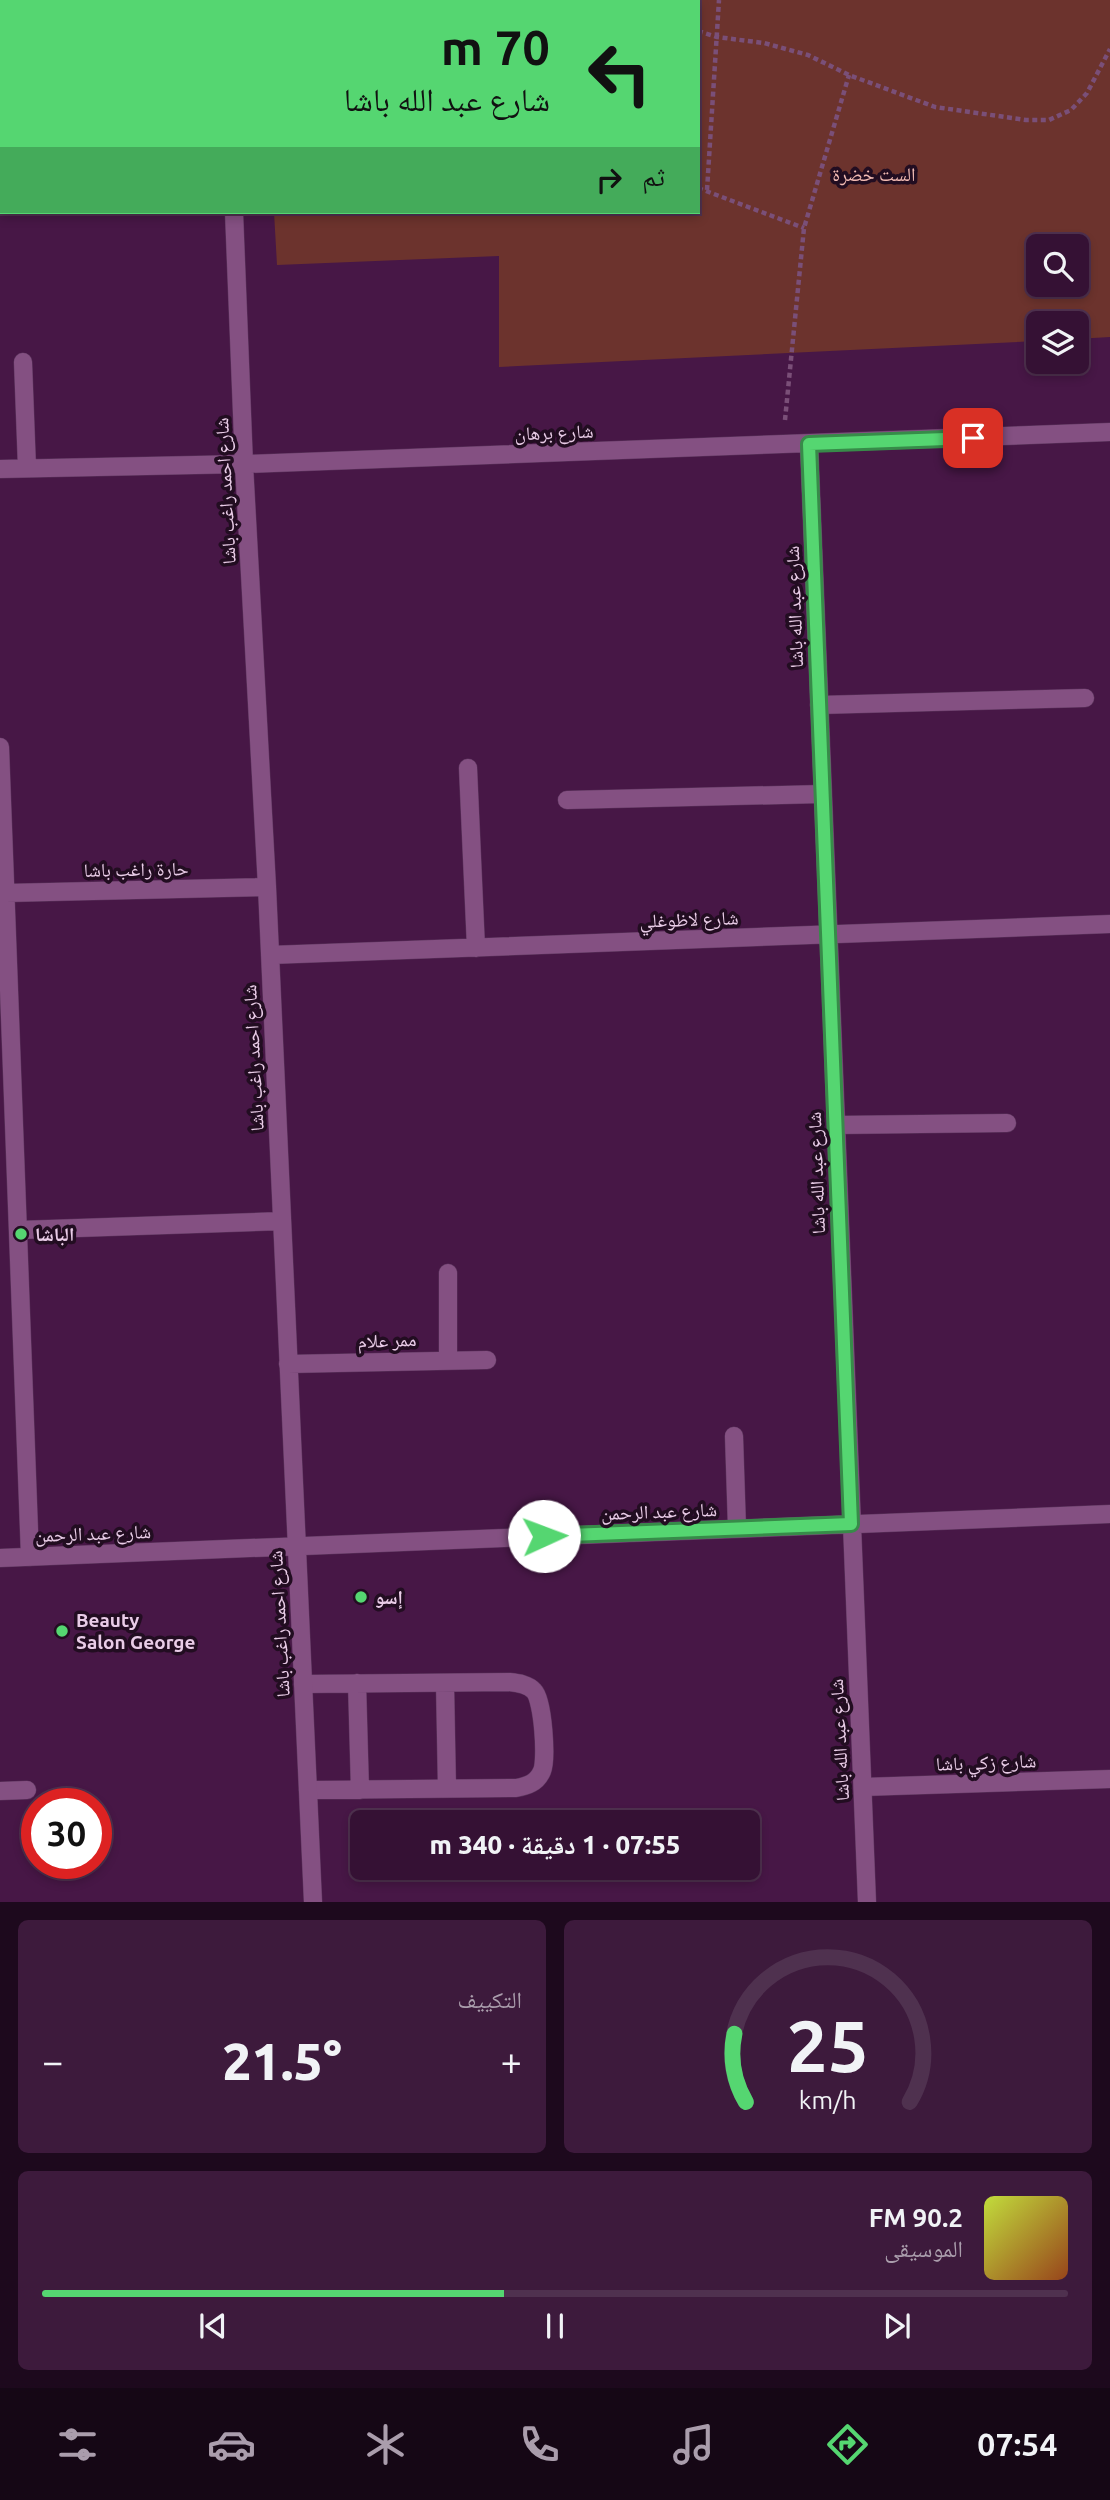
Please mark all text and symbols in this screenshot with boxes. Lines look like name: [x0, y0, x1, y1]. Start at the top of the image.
text: 70 m: [441, 19, 550, 74]
icon: left: [574, 28, 665, 119]
text: شارع عبد الله باشا: [344, 81, 550, 117]
icon: right: [590, 161, 628, 199]
text: ثم: [642, 162, 665, 191]
park label: الست خضرة: [832, 163, 916, 186]
map controls: [1026, 234, 1089, 374]
button: search: [1026, 234, 1089, 297]
button: layers: [1026, 311, 1089, 374]
pin: [943, 408, 1003, 468]
street label: شارع احمد راغب باشا: [210, 417, 241, 565]
icon: arrive: [954, 419, 992, 457]
street label: شارع برهان: [514, 420, 594, 445]
street label: شارع عبد الله باشا: [781, 545, 808, 669]
street label: حارة راغب باشا: [83, 857, 189, 882]
street label: شارع لاظوغلي: [639, 906, 739, 937]
street label: شارع احمد راغب باشا: [238, 984, 269, 1132]
street label: شارع عبد الله باشا: [803, 1111, 830, 1235]
place label: الباشا: [35, 1223, 74, 1246]
marker: الباشا: [13, 1226, 29, 1242]
street label: ممر علام: [357, 1328, 417, 1355]
street label: شارع عبد الرحمن: [601, 1498, 718, 1525]
position arrow: [507, 1499, 581, 1573]
street label: شارع عبد الرحمن: [35, 1520, 152, 1547]
street label: شارع احمد راغب باشا: [264, 1550, 295, 1698]
place label: إسو: [375, 1586, 403, 1610]
marker: إسو: [353, 1589, 369, 1605]
place label: Beauty Salon George: [76, 1609, 195, 1653]
marker: Beauty Salon George: [54, 1623, 70, 1639]
street label: شارع عبد الله باشا: [825, 1678, 854, 1802]
street label: شارع زكي باشا: [935, 1749, 1037, 1780]
speed limit sign: 30: [21, 1788, 112, 1879]
text: 07:55 · 1 دقيقة · 340 m: [429, 1830, 681, 1859]
text: التكييف: [457, 1987, 522, 2012]
text: 25: [787, 2005, 869, 2087]
text: 21.5°: [222, 2032, 342, 2090]
text: −: [42, 2040, 63, 2082]
text: +: [501, 2040, 522, 2082]
text: km/h: [799, 2086, 857, 2114]
text: 90.2 FM: [869, 2203, 963, 2232]
text: الموسيقى: [884, 2236, 963, 2261]
icon: previous: [194, 2307, 232, 2345]
icon: pause: [536, 2307, 574, 2345]
icon: next: [878, 2307, 916, 2345]
icon: filters: [53, 2420, 102, 2469]
icon: car: [207, 2420, 256, 2469]
icon: climate: [361, 2420, 410, 2469]
icon: phone: [515, 2420, 564, 2469]
icon: music: [669, 2420, 718, 2469]
icon: directions: [823, 2420, 872, 2469]
text: 07:54: [977, 2426, 1057, 2462]

